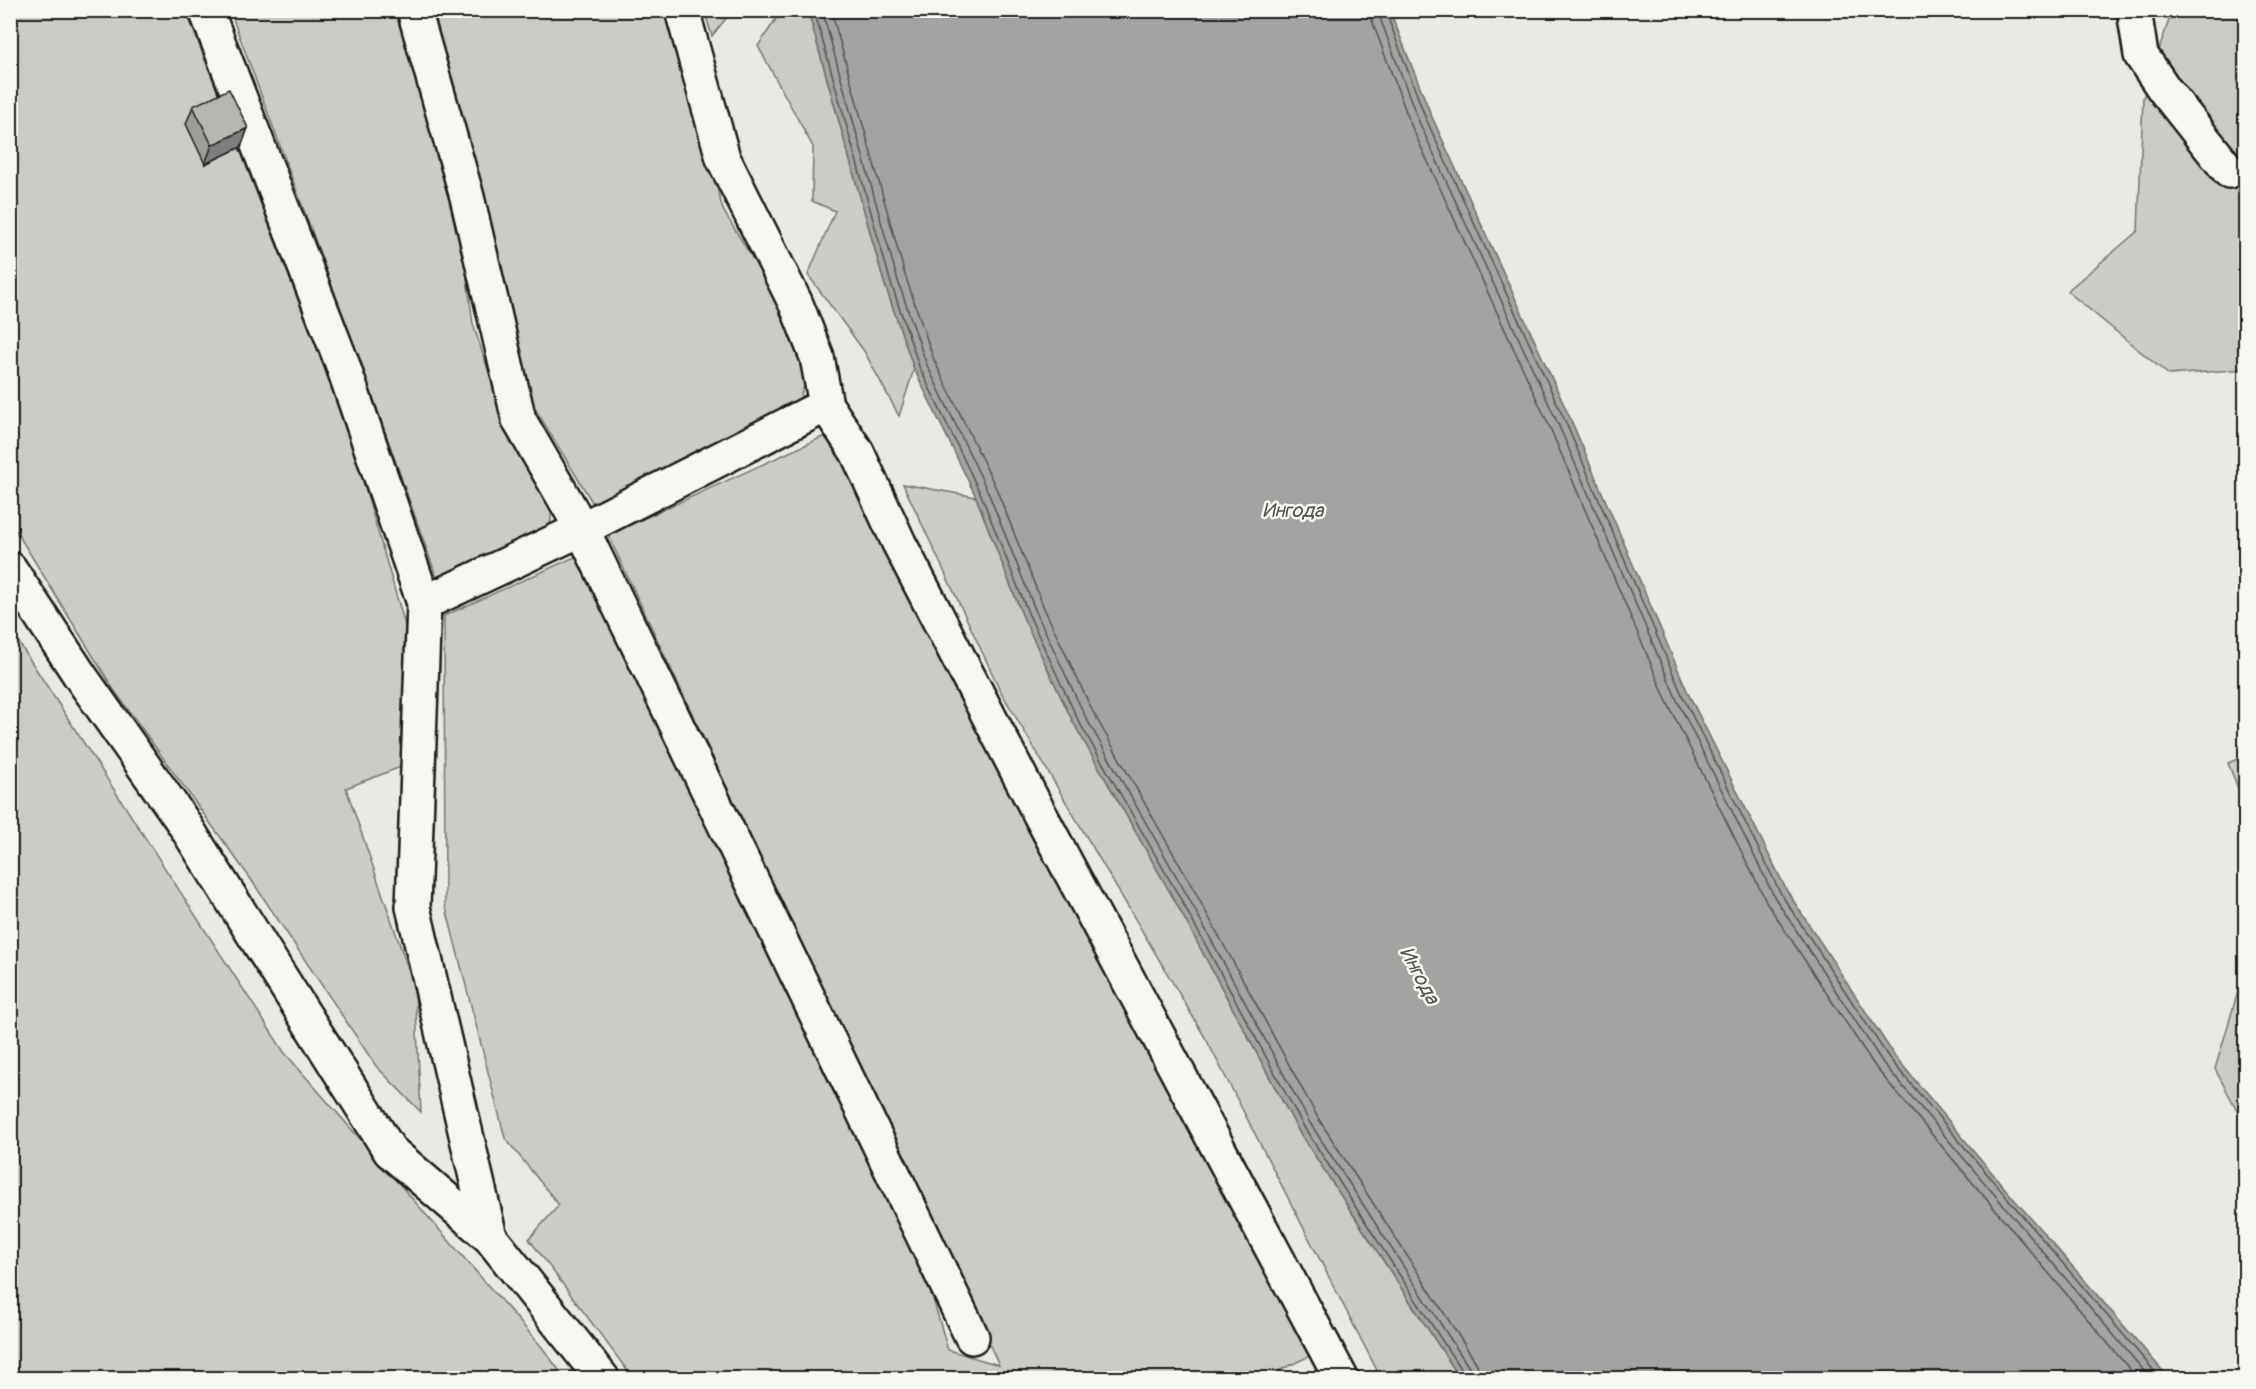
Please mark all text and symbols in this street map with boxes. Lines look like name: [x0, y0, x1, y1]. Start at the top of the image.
water label: Ингода: [1263, 498, 1325, 523]
water label: Ингода: [1394, 943, 1446, 1009]

